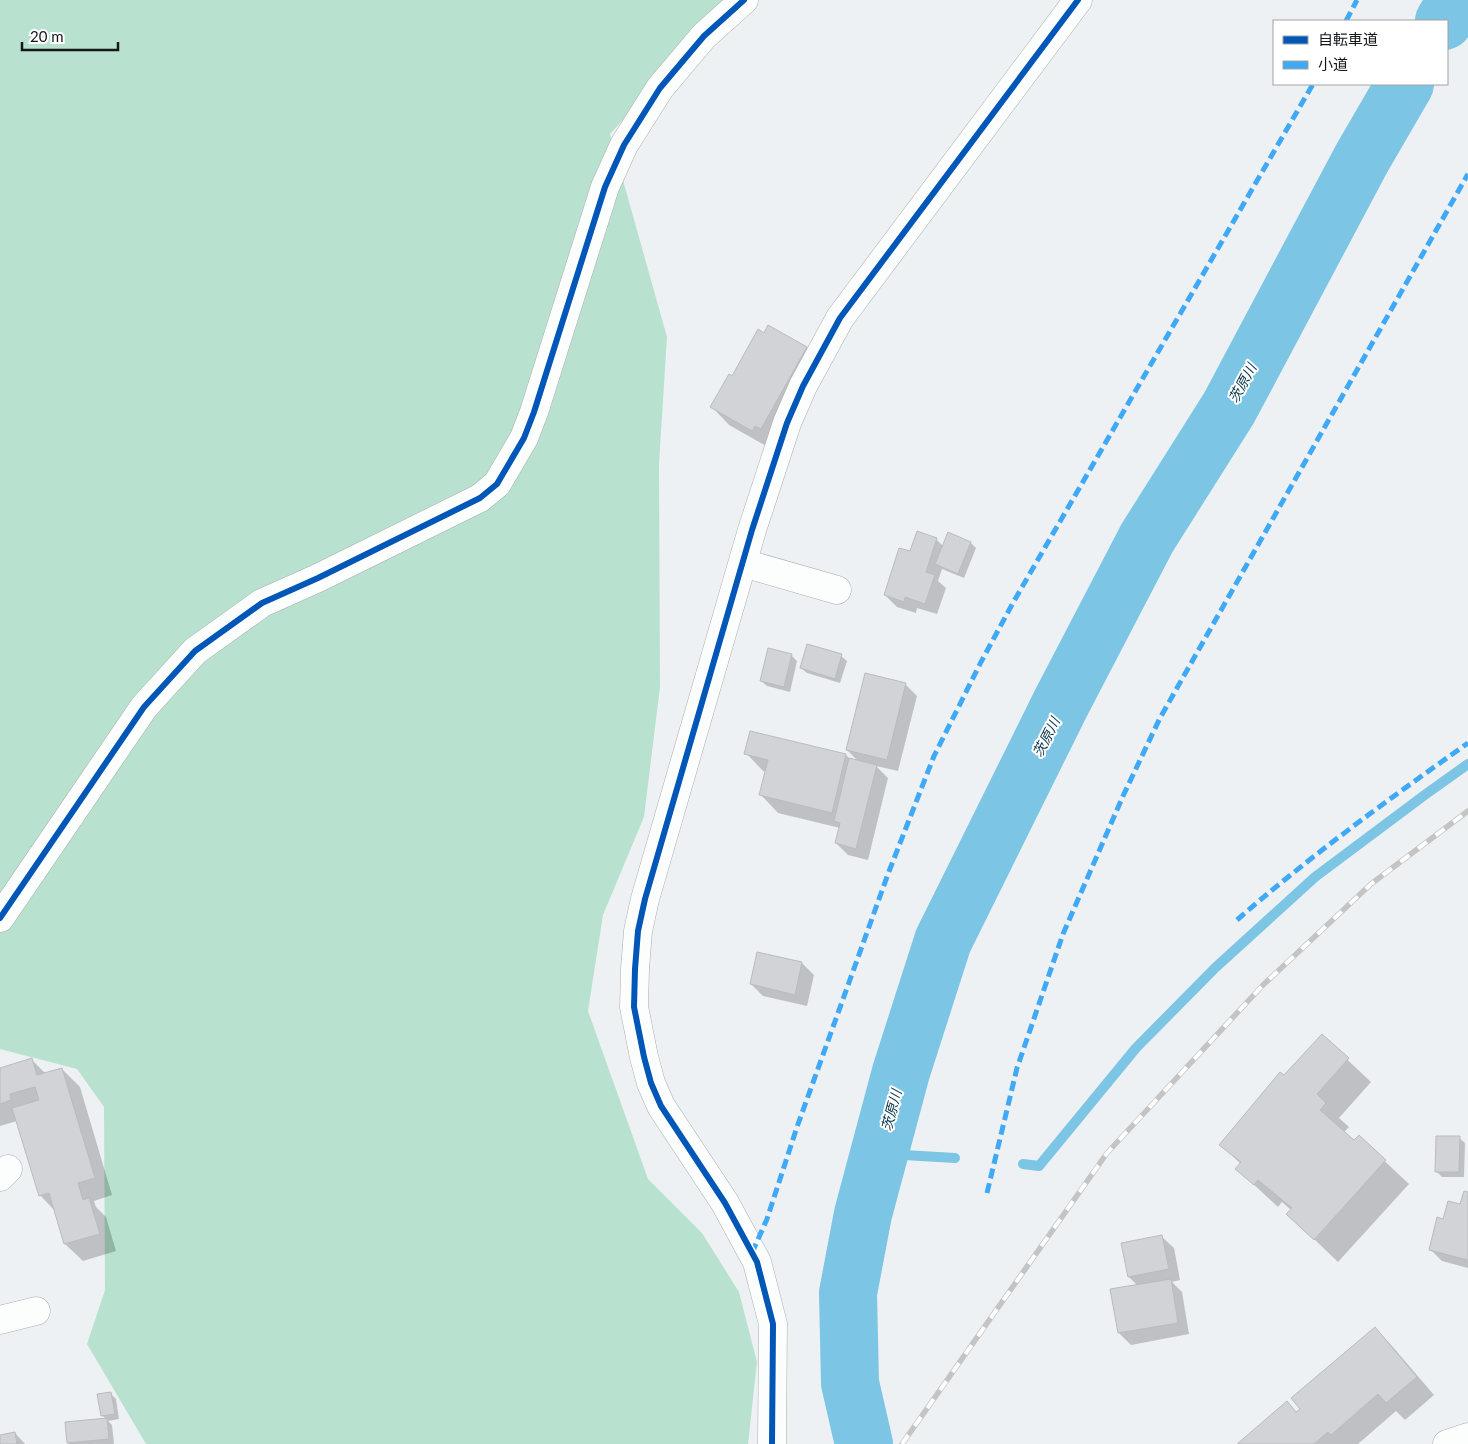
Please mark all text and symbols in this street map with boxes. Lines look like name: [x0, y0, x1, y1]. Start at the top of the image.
scale bar: [22, 20, 119, 52]
legend: [1273, 20, 1448, 85]
text: 20 m: [30, 27, 64, 45]
text: 自転車道: [1318, 30, 1378, 48]
text: 小道: [1318, 55, 1348, 73]
water label: 茨原川: [1225, 359, 1260, 406]
water label: 茨原川: [1029, 713, 1064, 760]
water label: 茨原川: [877, 1086, 905, 1132]

